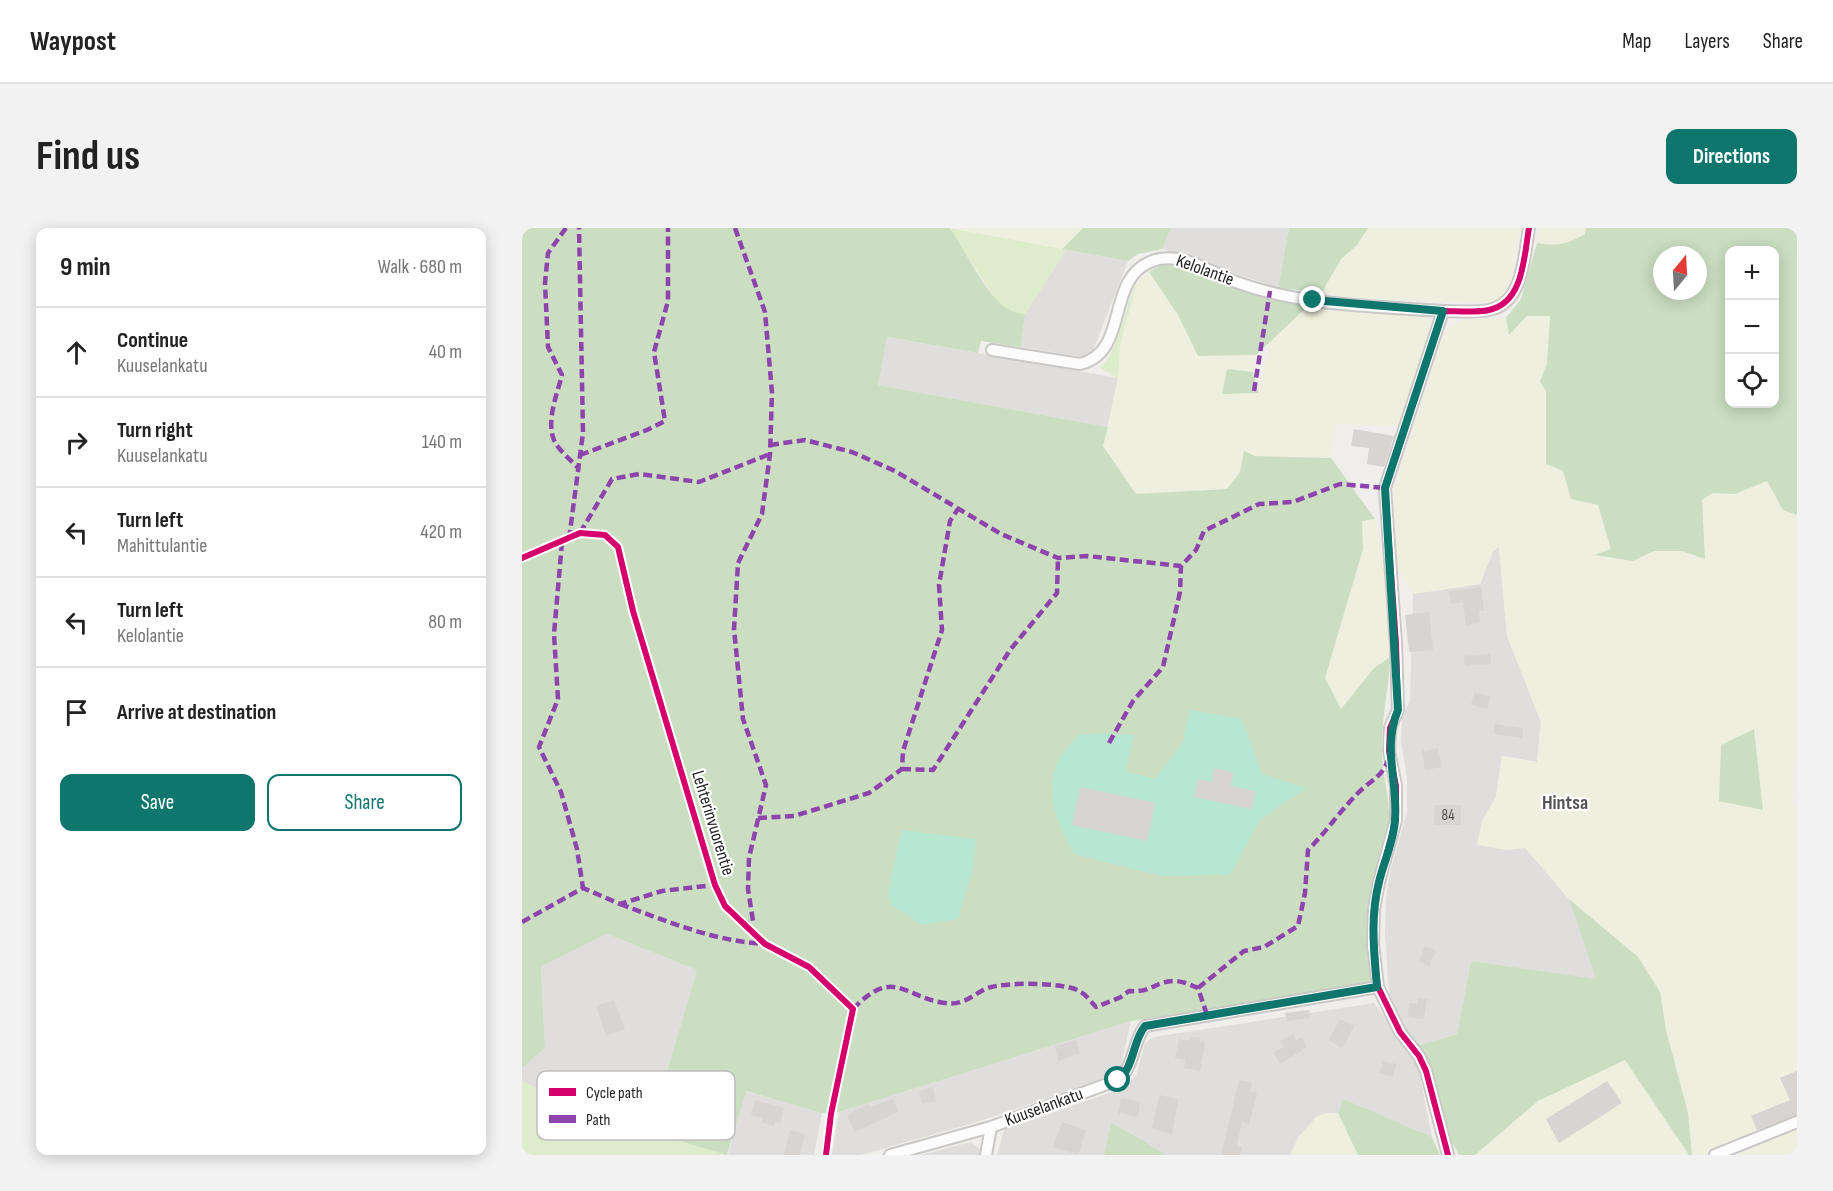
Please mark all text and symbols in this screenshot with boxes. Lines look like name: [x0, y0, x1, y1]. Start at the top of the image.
text: Waypost: [30, 25, 116, 58]
text: Map: [1622, 29, 1651, 54]
text: Layers: [1684, 29, 1730, 54]
text: Share: [1763, 29, 1803, 54]
button: Directions: [1666, 129, 1797, 184]
text: Find us: [36, 131, 140, 182]
north arrow: [1653, 246, 1707, 300]
map controls: [1725, 246, 1779, 408]
button: +: [1725, 246, 1779, 300]
street label: Kelolantie: [1173, 250, 1237, 290]
text: 9 min: [60, 252, 110, 283]
text: Walk · 680 m: [378, 255, 462, 279]
route end: [1299, 286, 1325, 312]
button: −: [1725, 300, 1779, 354]
text: Continue: [117, 327, 188, 354]
icon: ahead: [60, 336, 93, 369]
text: 40 m: [429, 340, 462, 364]
text: Kuuselankatu: [117, 354, 208, 378]
button: locate: [1725, 354, 1779, 408]
text: Turn right: [117, 417, 193, 444]
icon: right: [60, 426, 93, 459]
text: 140 m: [422, 430, 462, 454]
text: Kuuselankatu: [117, 444, 208, 468]
text: Turn left: [117, 507, 183, 534]
icon: left: [60, 516, 93, 549]
text: 420 m: [420, 520, 462, 544]
text: Mahittulantie: [117, 534, 207, 558]
text: Turn left: [117, 597, 183, 624]
icon: left: [60, 606, 93, 639]
text: 80 m: [428, 610, 462, 634]
text: Kelolantie: [117, 624, 184, 648]
icon: arrive: [60, 696, 93, 729]
text: Arrive at destination: [117, 699, 276, 726]
street label: Lehterinvuorentie: [687, 768, 739, 878]
button: Save: [60, 774, 255, 831]
button: Share: [267, 774, 462, 831]
district label: Hintsa: [1542, 791, 1588, 815]
house number: 84: [1441, 806, 1455, 825]
route start: [1104, 1066, 1130, 1092]
legend: [537, 1071, 735, 1140]
street label: Kuuselankatu: [1002, 1083, 1086, 1131]
text: Cycle path: [586, 1084, 643, 1103]
text: Path: [586, 1111, 610, 1130]

